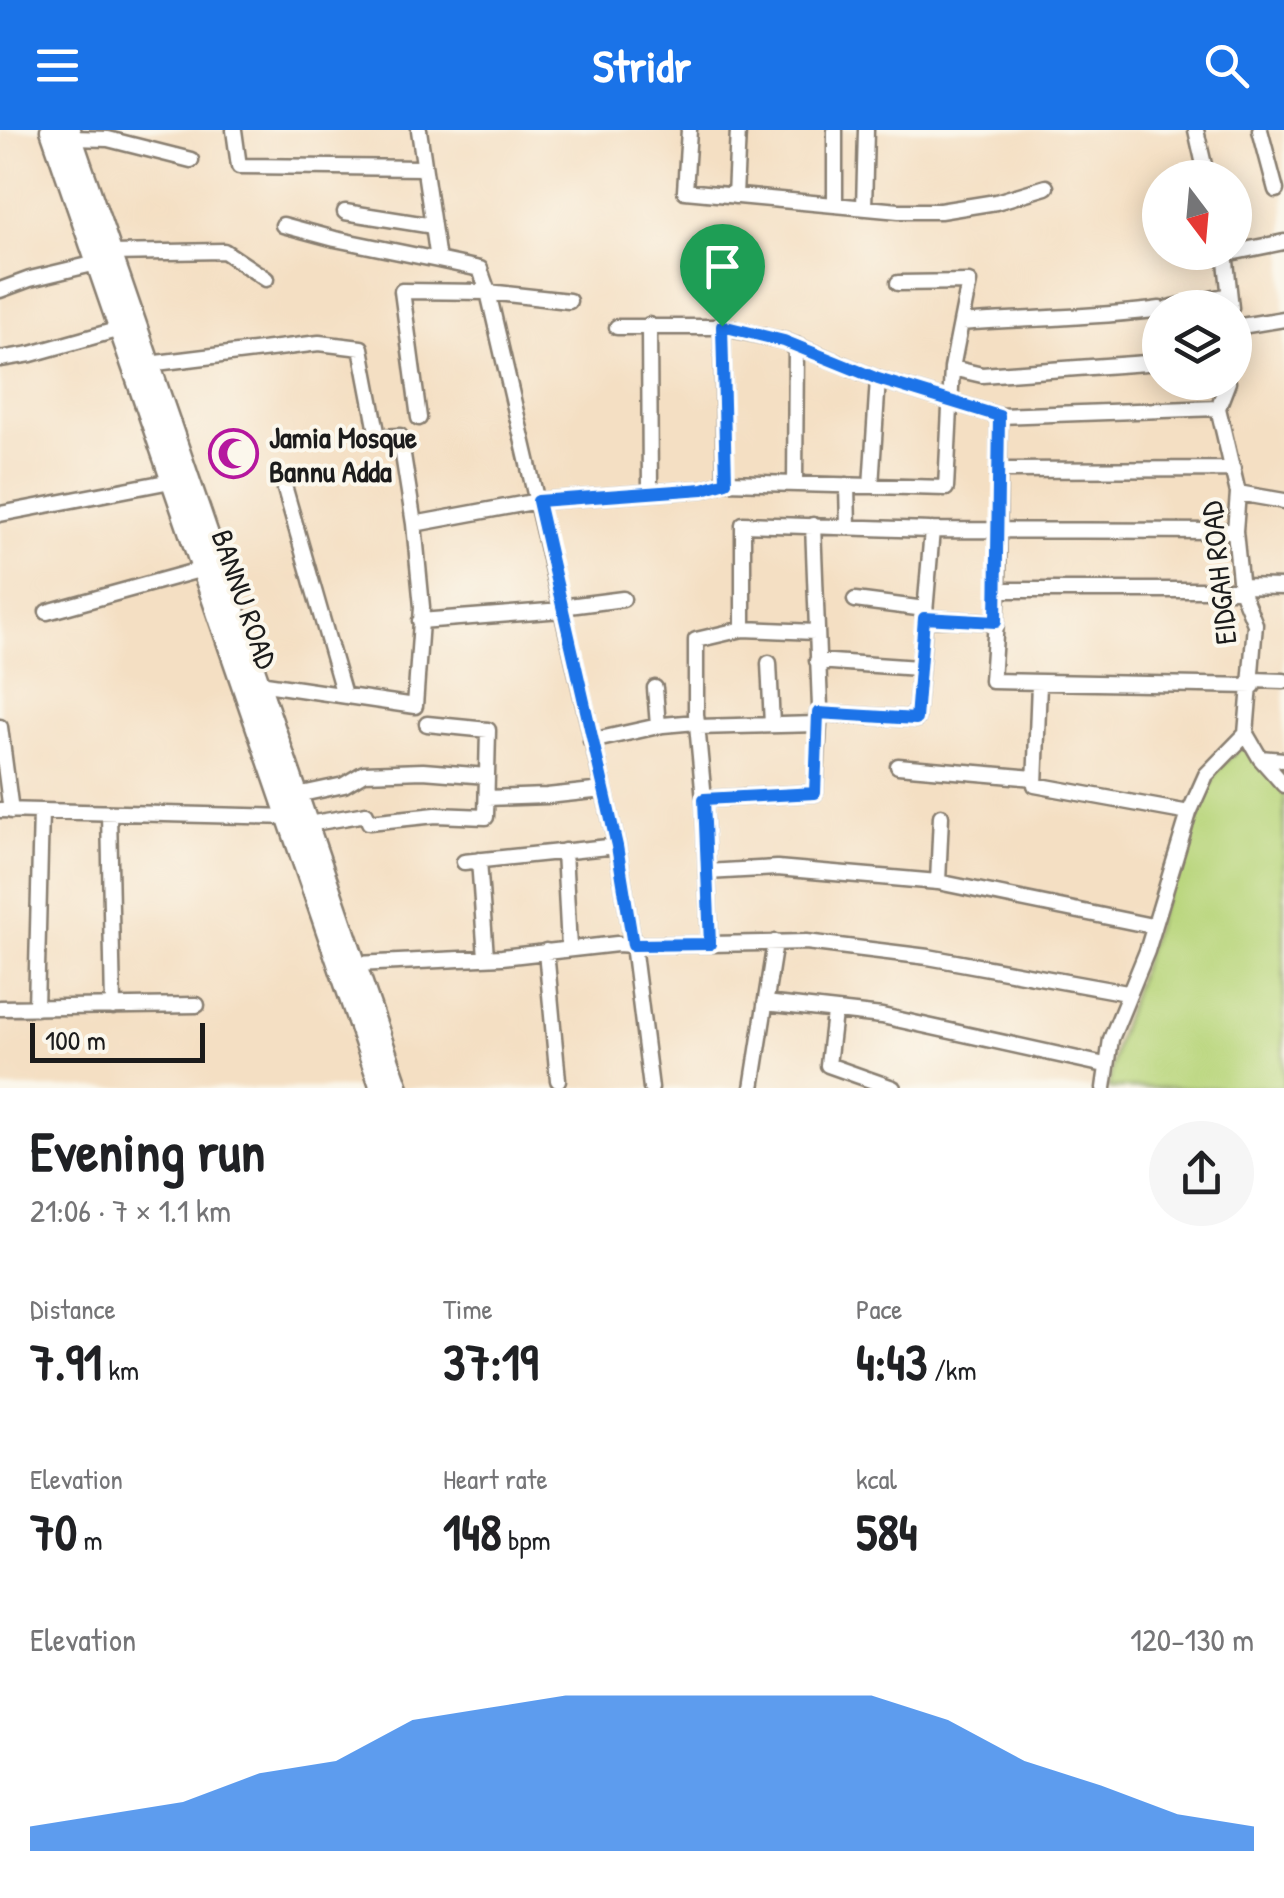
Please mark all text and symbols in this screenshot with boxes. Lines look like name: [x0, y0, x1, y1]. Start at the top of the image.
text: Stridr: [593, 35, 691, 96]
icon: menu: [30, 38, 85, 93]
icon: search: [1199, 38, 1254, 93]
north arrow: [1142, 160, 1252, 270]
map controls: [1142, 160, 1252, 400]
pin: [680, 224, 765, 327]
icon: arrive: [695, 239, 750, 294]
button: layers: [1142, 290, 1252, 400]
place label: Jamia Mosque Bannu Adda: [269, 417, 417, 491]
mosque icon: Jamia Mosque Bannu Adda: [208, 428, 260, 480]
street label: EIDGAH ROAD: [1191, 499, 1245, 647]
street label: BANNU ROAD: [203, 524, 288, 674]
scale bar: [30, 1018, 205, 1063]
text: 100 m: [45, 1021, 106, 1059]
text: Evening run: [30, 1114, 265, 1188]
button: share: [1149, 1121, 1254, 1226]
text: 21:06 · 7 × 1.1 km: [30, 1189, 231, 1232]
text: Distance: [30, 1290, 116, 1328]
text: Time: [443, 1290, 493, 1328]
text: Pace: [856, 1290, 902, 1328]
text: 7.91: [30, 1328, 102, 1396]
text: 37:19: [443, 1328, 538, 1396]
text: 4:43: [856, 1328, 928, 1396]
text: km: [102, 1351, 139, 1389]
text: /km: [928, 1351, 976, 1389]
text: Elevation: [30, 1460, 123, 1498]
text: Heart rate: [443, 1460, 548, 1498]
text: kcal: [856, 1460, 897, 1498]
text: 70: [30, 1498, 77, 1566]
text: 148: [443, 1498, 502, 1566]
text: 584: [856, 1498, 918, 1566]
text: m: [77, 1521, 103, 1559]
text: bpm: [502, 1521, 551, 1559]
text: Elevation: [30, 1618, 136, 1661]
text: 120–130 m: [1130, 1618, 1254, 1661]

